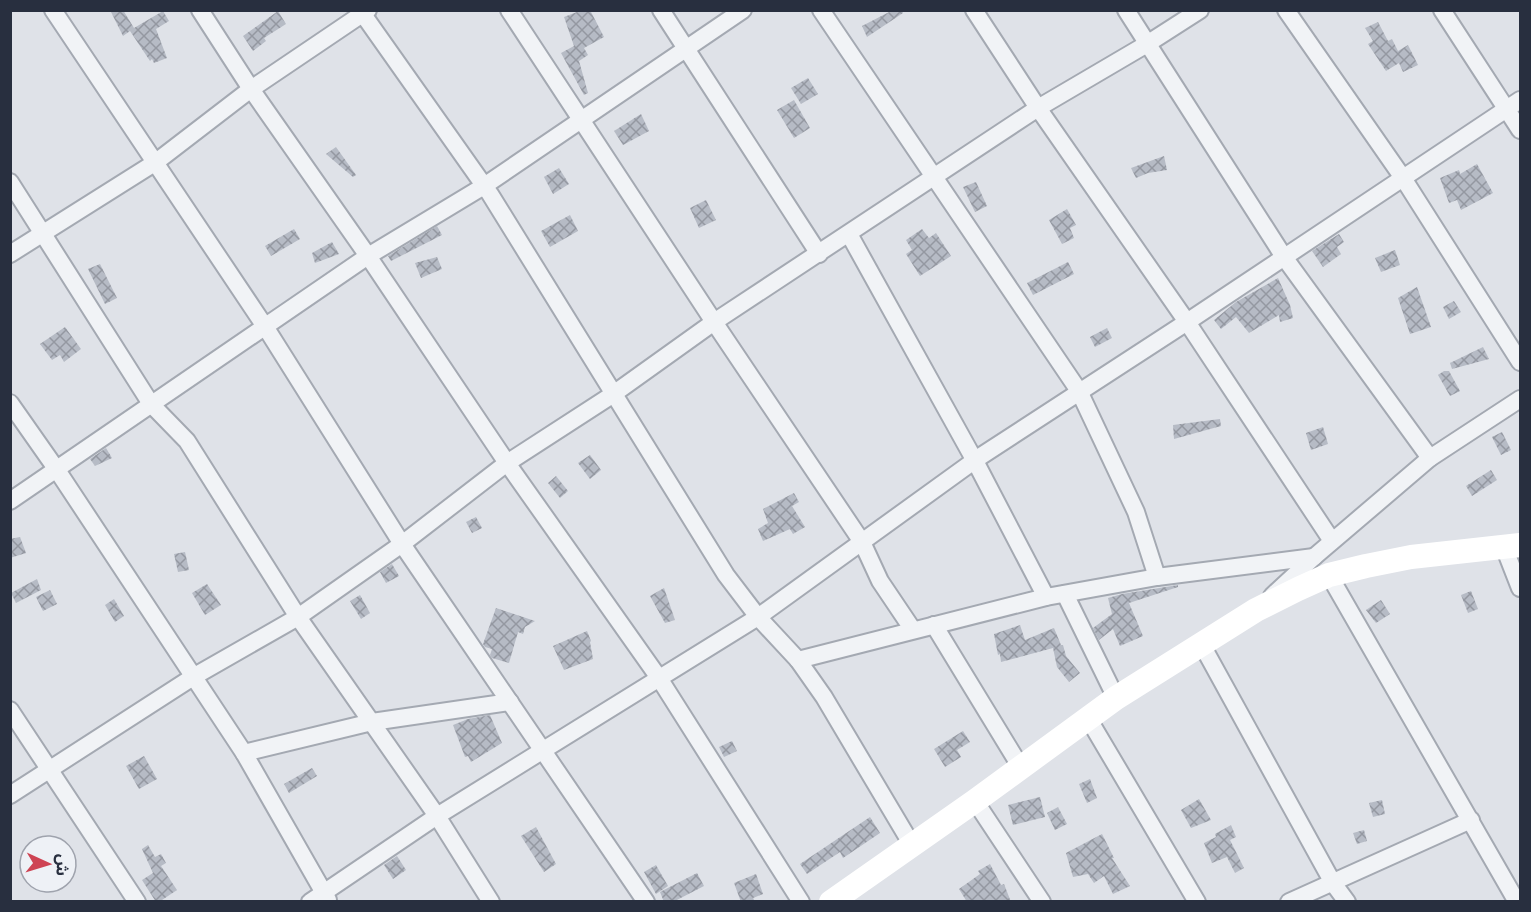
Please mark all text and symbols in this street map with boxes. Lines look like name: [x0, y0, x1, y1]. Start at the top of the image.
north arrow: [18, 834, 78, 894]
text: ش: [51, 853, 75, 877]

